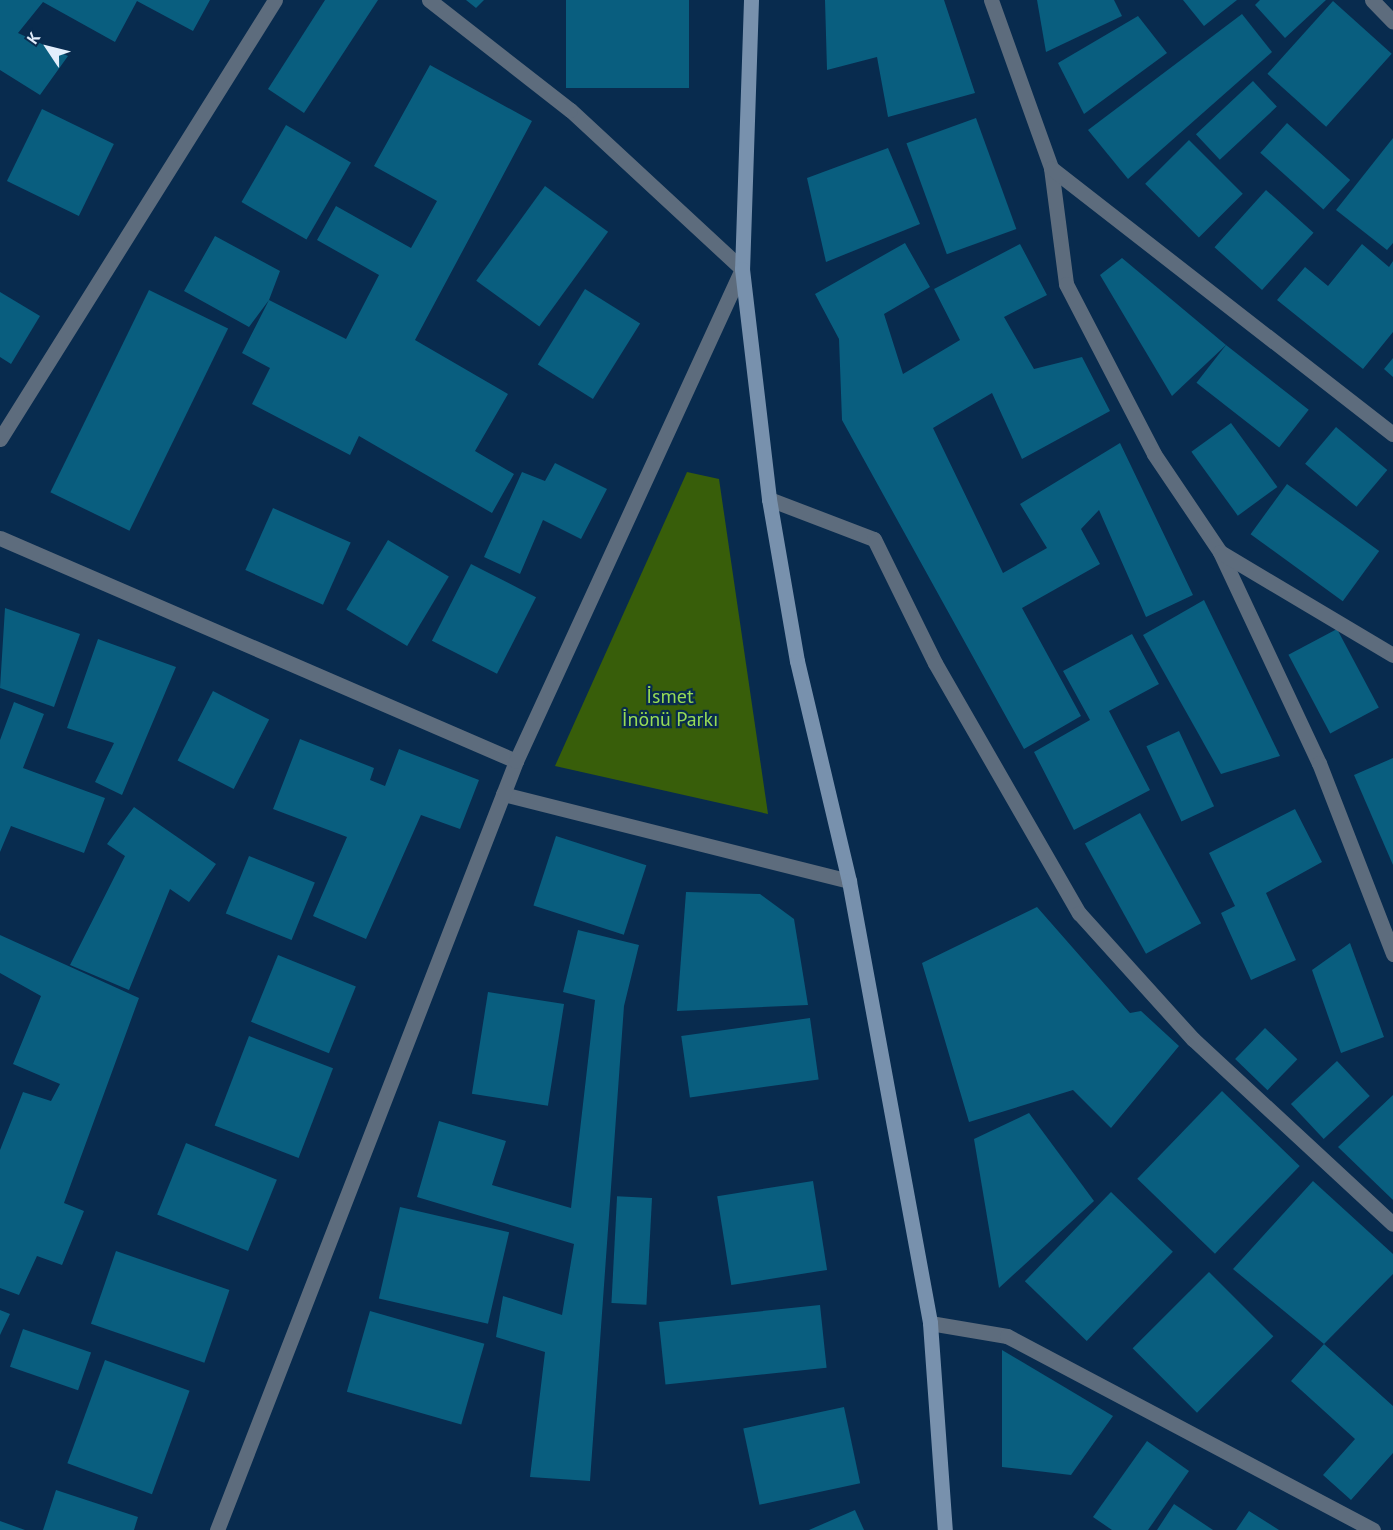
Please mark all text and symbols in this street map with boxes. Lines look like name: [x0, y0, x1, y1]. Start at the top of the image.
north arrow: [18, 18, 78, 78]
text: K: [22, 28, 44, 47]
park label: İsmet İnönü Parkı: [622, 685, 718, 732]

